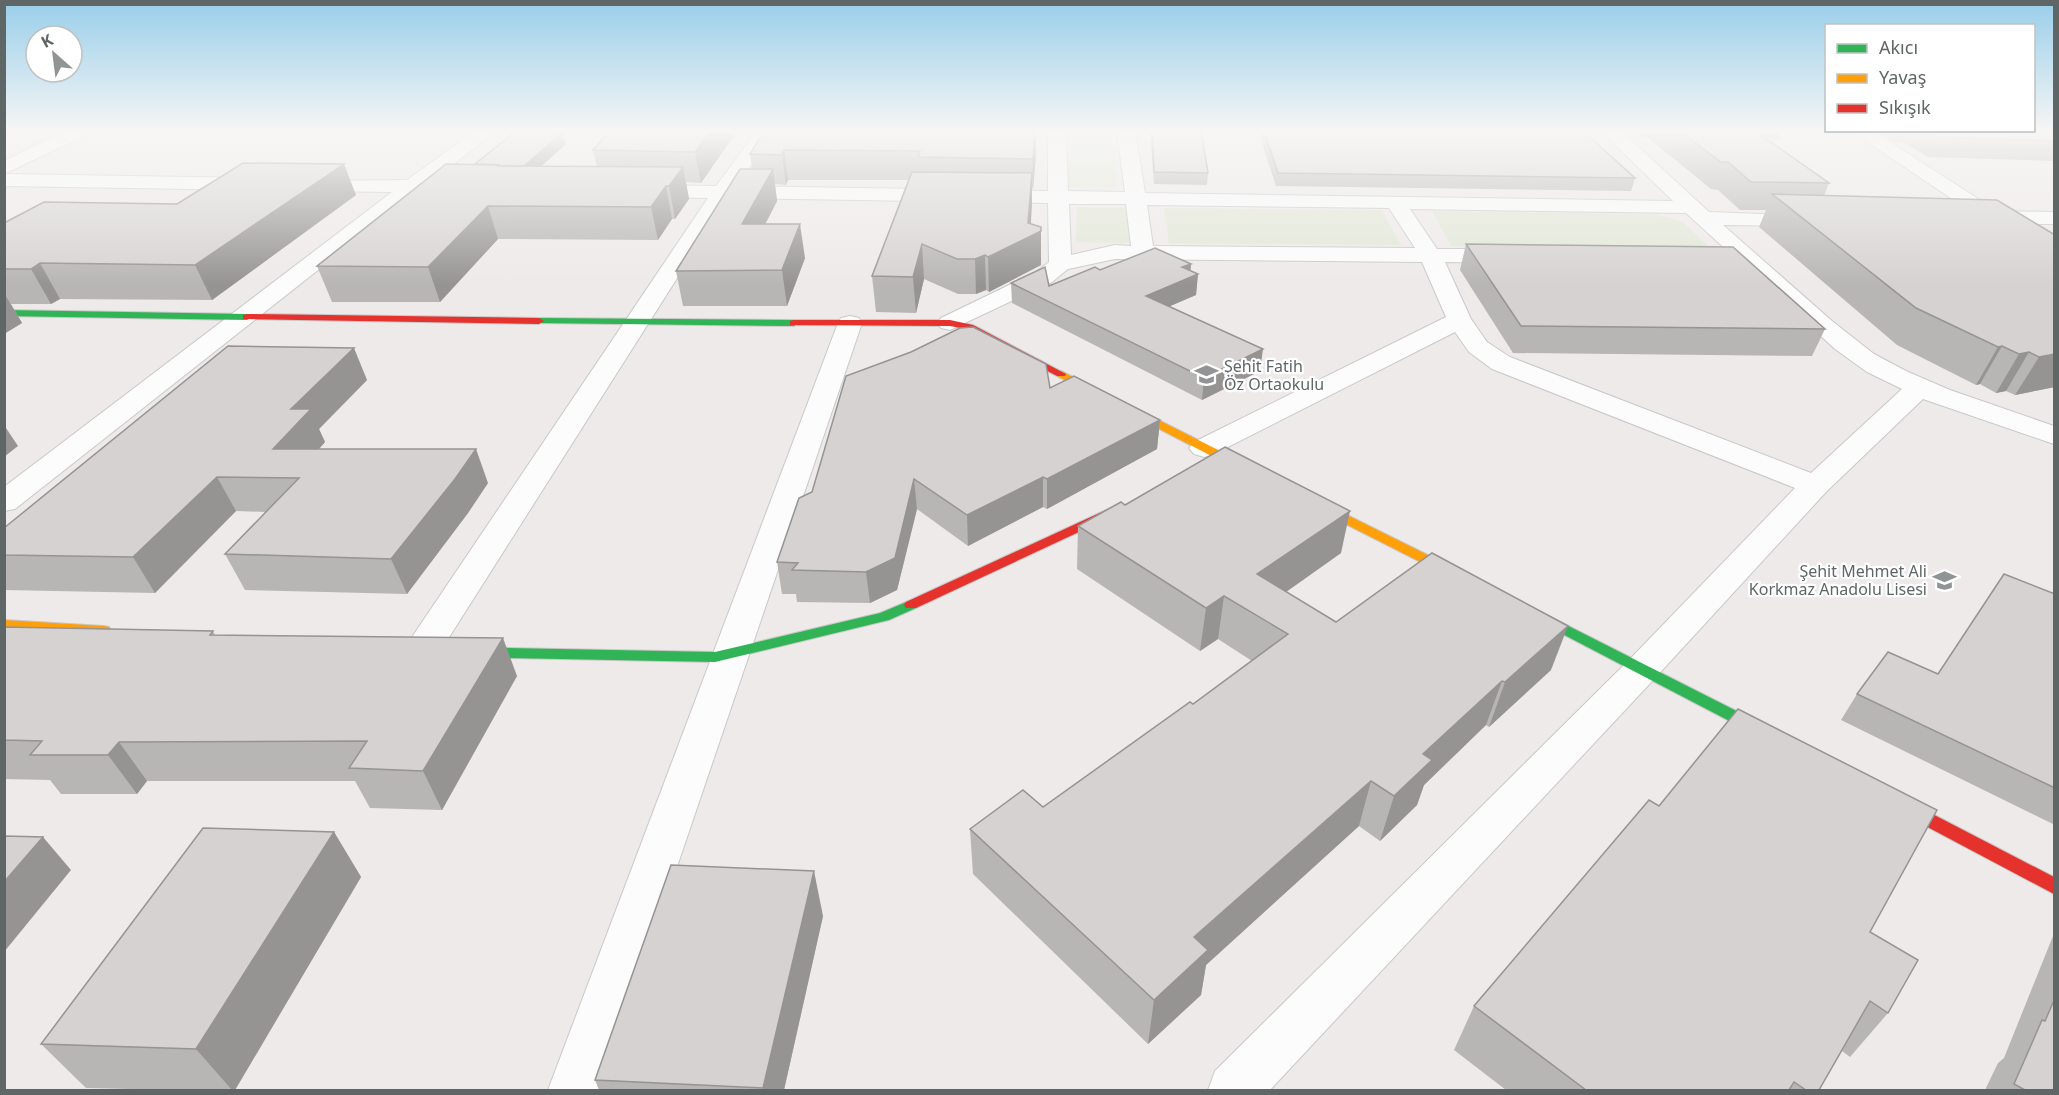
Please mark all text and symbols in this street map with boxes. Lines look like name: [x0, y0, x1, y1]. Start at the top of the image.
north arrow: [24, 24, 84, 84]
legend: [1825, 24, 2035, 132]
text: K: [37, 28, 57, 53]
text: Akıcı: [1879, 35, 1918, 59]
text: Yavaş: [1879, 65, 1926, 89]
text: Sıkışık: [1879, 95, 1931, 119]
place label: Şehit Fatih Öz Ortaokulu: [1224, 355, 1324, 395]
school or university icon: Şehit Fatih Öz Ortaokulu: [1193, 362, 1219, 388]
place label: Şehit Mehmet Ali Korkmaz Anadolu Lisesi: [1749, 560, 1927, 600]
school or university icon: Şehit Mehmet Ali Korkmaz Anadolu Lisesi: [1932, 567, 1958, 593]

